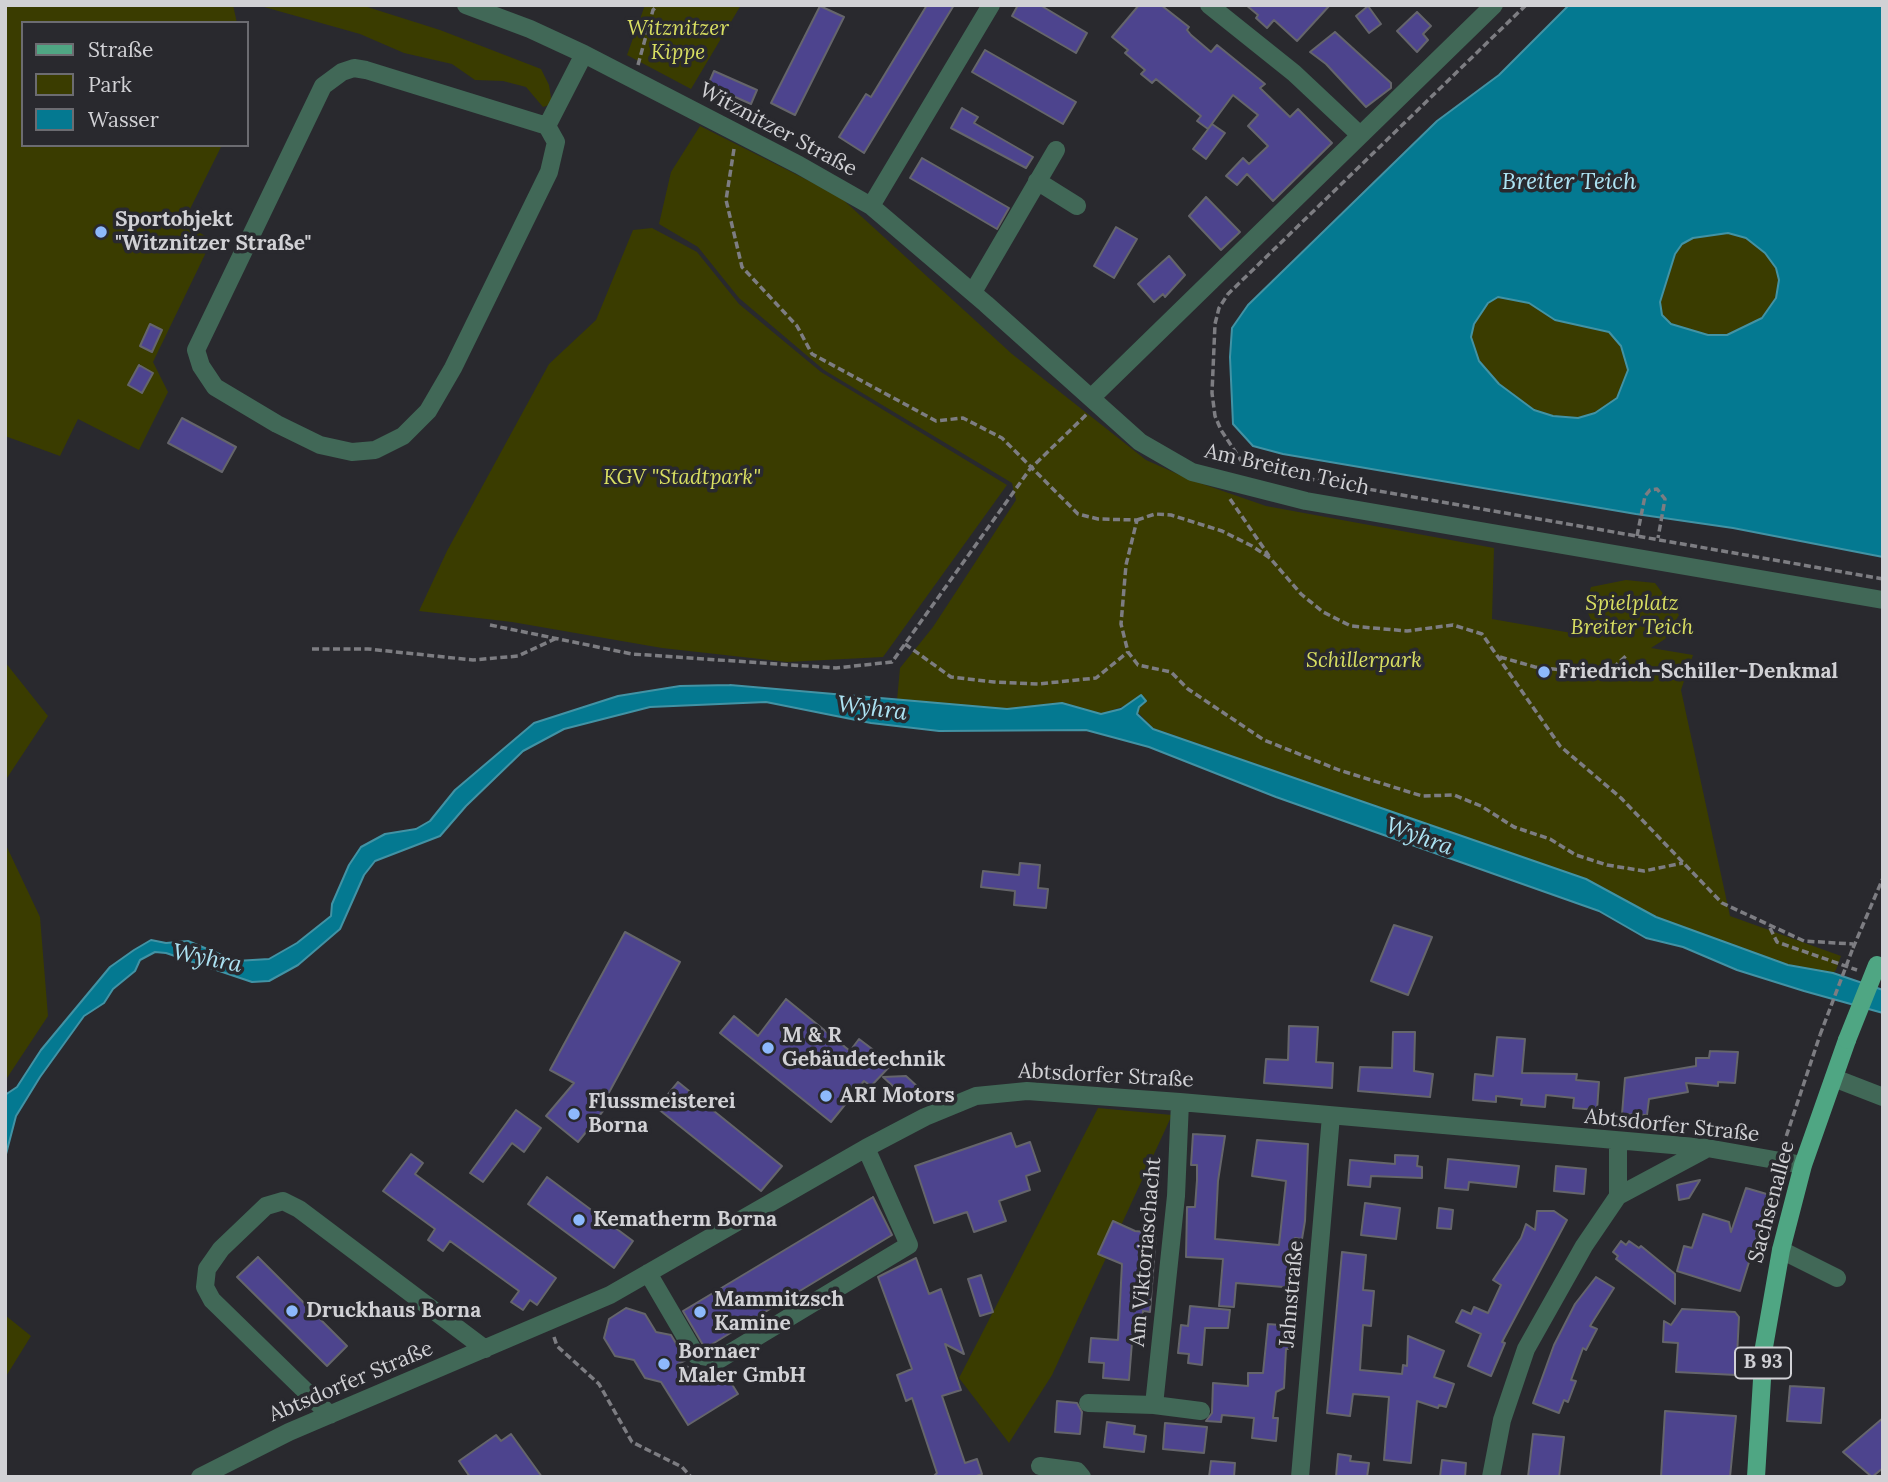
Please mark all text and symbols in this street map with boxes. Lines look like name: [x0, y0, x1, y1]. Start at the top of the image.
park label: Witznitzer Kippe: [627, 16, 729, 66]
legend: [21, 21, 248, 147]
text: Straße: [88, 36, 153, 63]
text: Park: [88, 71, 132, 98]
street label: Witznitzer Straße: [695, 78, 861, 182]
text: Wasser: [88, 106, 159, 133]
water label: Breiter Teich: [1502, 168, 1636, 196]
place label: Sportobjekt "Witznitzer Straße": [115, 207, 311, 257]
marker: Sportobjekt "Witznitzer Straße": [93, 224, 109, 240]
street label: Am Breiten Teich: [1202, 439, 1372, 501]
park label: KGV "Stadtpark": [603, 465, 761, 491]
park label: Spielplatz Breiter Teich: [1571, 591, 1693, 641]
park label: Schillerpark: [1306, 648, 1422, 674]
place label: Friedrich-Schiller-Denkmal: [1558, 659, 1838, 685]
marker: Friedrich-Schiller-Denkmal: [1536, 664, 1552, 680]
water label: Wyhra: [836, 691, 908, 727]
water label: Wyhra: [1381, 812, 1457, 862]
water label: Wyhra: [170, 939, 244, 979]
place label: M & R Gebäudetechnik: [782, 1023, 946, 1073]
marker: M & R Gebäudetechnik: [760, 1040, 776, 1056]
street label: Abtsdorfer Straße: [1018, 1059, 1194, 1093]
place label: ARI Motors: [840, 1083, 955, 1109]
marker: ARI Motors: [818, 1088, 834, 1104]
place label: Flussmeisterei Borna: [588, 1089, 736, 1139]
street label: Abtsdorfer Straße: [1583, 1104, 1761, 1148]
marker: Flussmeisterei Borna: [566, 1106, 582, 1122]
street label: Sachsenallee: [1744, 1138, 1800, 1266]
street label: Am Viktoriaschacht: [1125, 1156, 1167, 1348]
place label: Kematherm Borna: [593, 1207, 777, 1233]
marker: Kematherm Borna: [571, 1212, 587, 1228]
street label: Jahnstraße: [1275, 1240, 1309, 1348]
place label: Mammitzsch Kamine: [714, 1287, 844, 1337]
place label: Druckhaus Borna: [306, 1298, 481, 1324]
marker: Druckhaus Borna: [284, 1303, 300, 1319]
marker: Mammitzsch Kamine: [692, 1304, 708, 1320]
street label: Abtsdorfer Straße: [265, 1336, 437, 1428]
place label: Bornaer Maler GmbH: [678, 1339, 806, 1389]
road number: B 93: [1735, 1348, 1791, 1378]
marker: Bornaer Maler GmbH: [656, 1356, 672, 1372]

